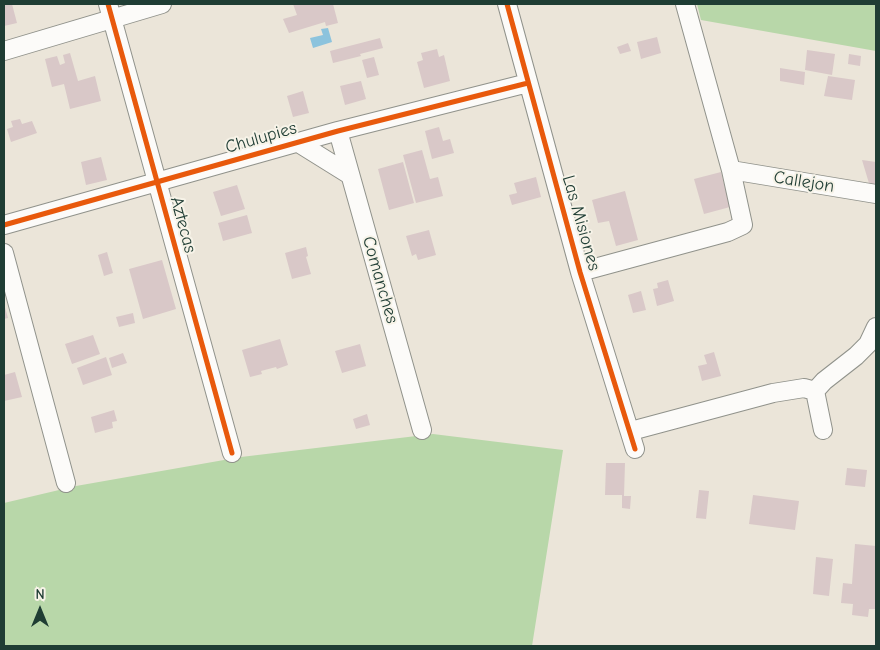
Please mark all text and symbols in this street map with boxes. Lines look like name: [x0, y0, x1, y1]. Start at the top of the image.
street label: Chulupies: [223, 118, 299, 158]
street label: Callejon: [772, 167, 836, 197]
street label: Las Misiones: [557, 173, 605, 273]
street label: Aztecas: [165, 194, 201, 256]
street label: Comanches: [357, 234, 403, 326]
north arrow: [15, 585, 65, 635]
text: N: [35, 586, 45, 603]

